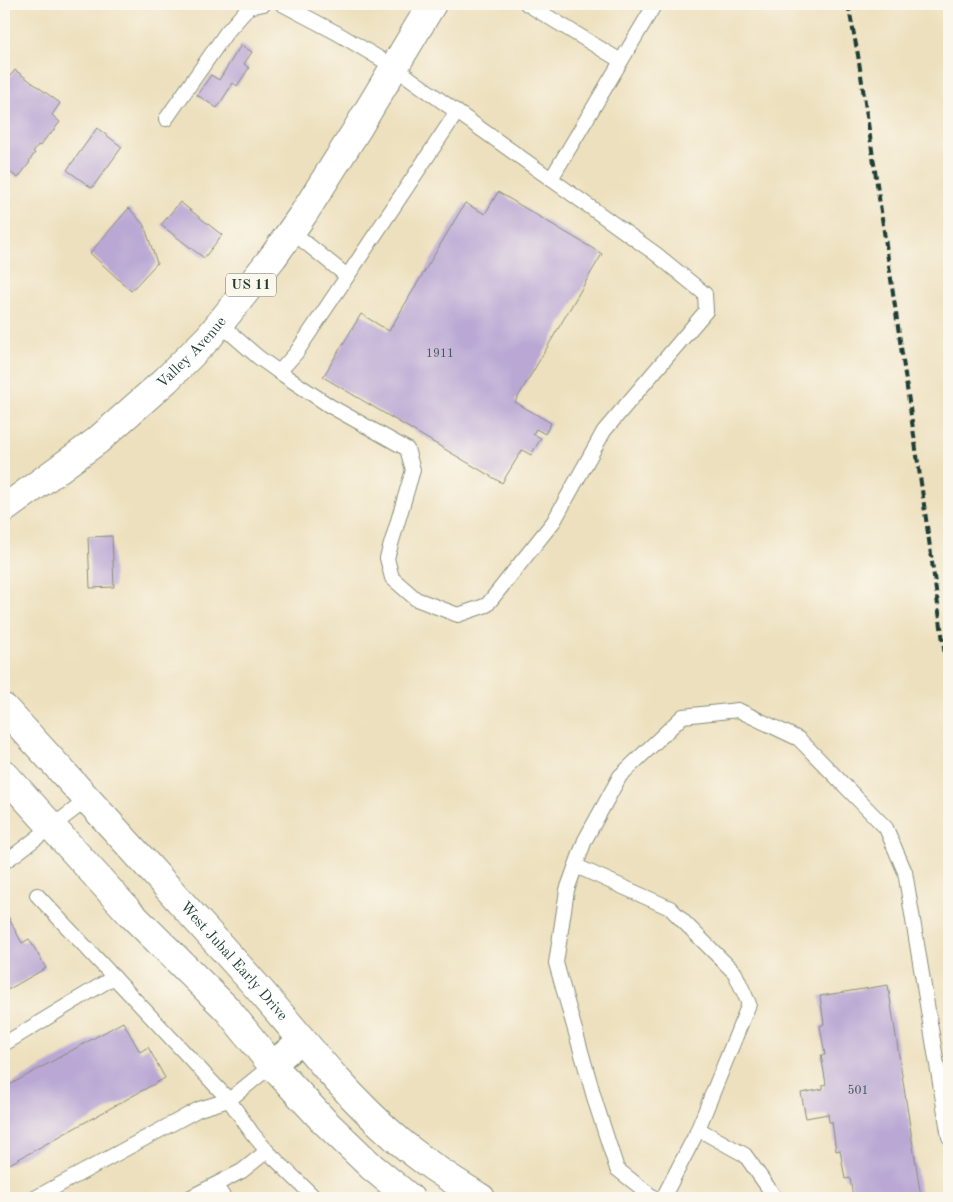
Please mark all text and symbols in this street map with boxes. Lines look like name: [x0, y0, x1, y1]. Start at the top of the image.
road number: US 11: [226, 274, 276, 296]
street label: Valley Avenue: [155, 314, 229, 391]
house number: 1911: [426, 348, 454, 360]
street label: West Jubal Early Drive: [177, 899, 290, 1024]
house number: 501: [848, 1084, 868, 1097]

